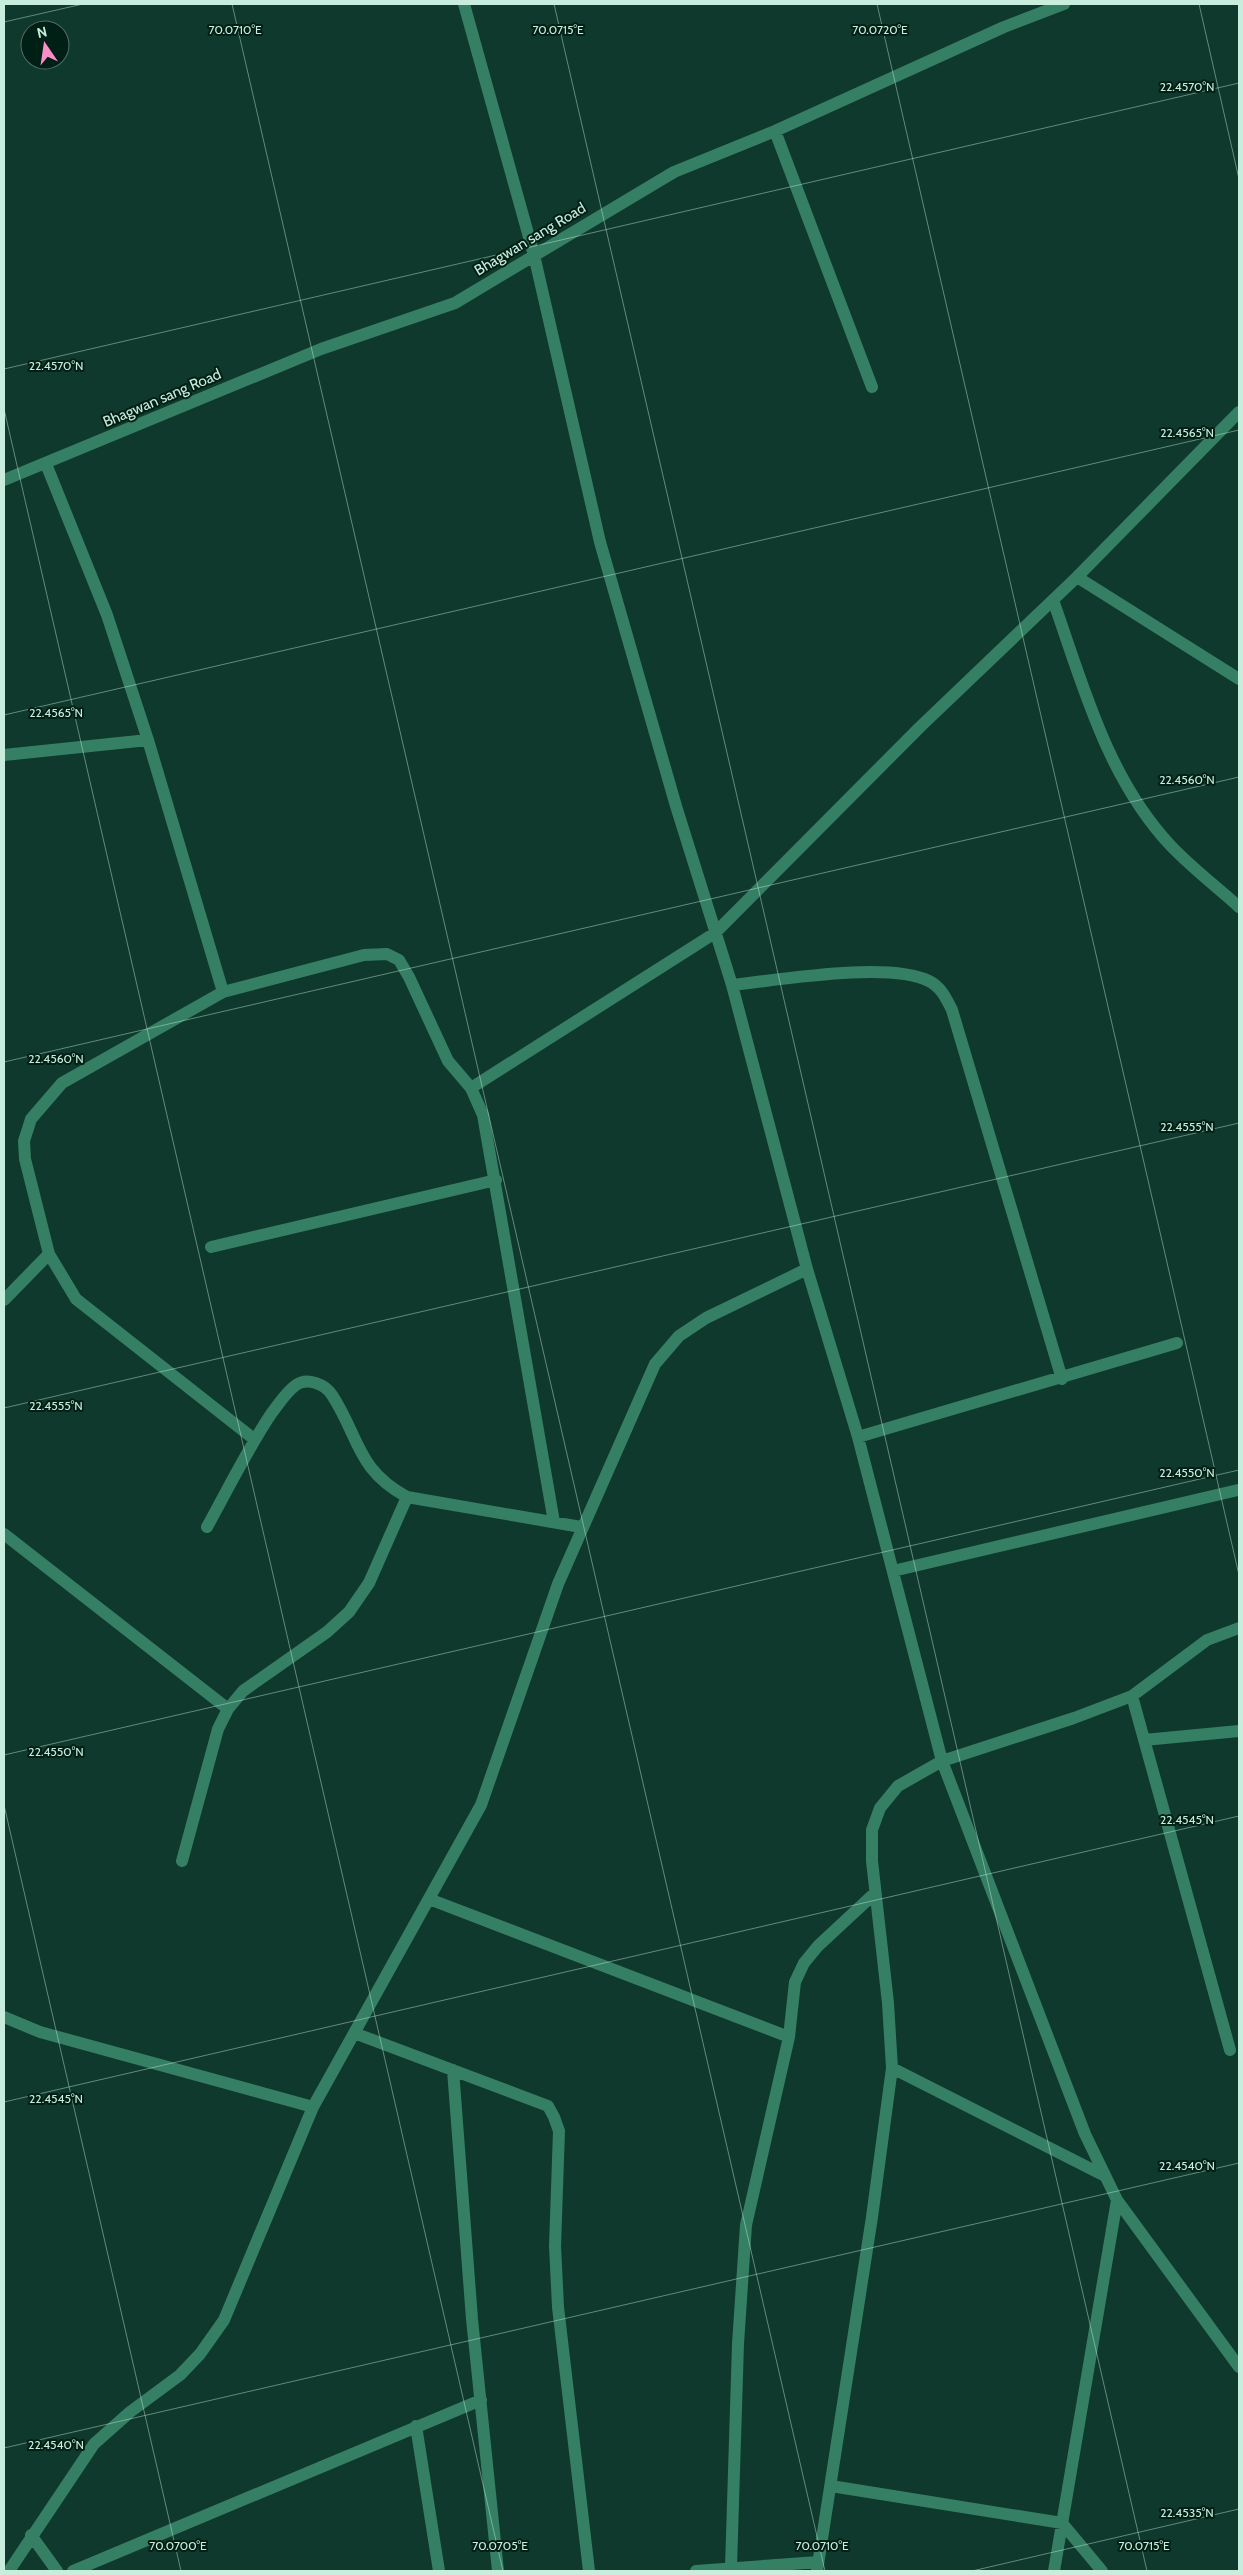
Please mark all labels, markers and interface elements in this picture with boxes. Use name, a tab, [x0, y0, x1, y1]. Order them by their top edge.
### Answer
north arrow	[20, 20, 70, 70]
text: N	[35, 22, 49, 42]
text: 70.0710°E	[208, 22, 262, 37]
text: 70.0715°E	[532, 22, 584, 37]
text: 70.0720°E	[852, 22, 908, 37]
text: 22.4570°N	[1160, 79, 1214, 94]
street label: Bhagwan sang Road	[471, 199, 589, 279]
text: 22.4570°N	[29, 358, 83, 373]
street label: Bhagwan sang Road	[100, 365, 224, 431]
text: 22.4565°N	[1160, 425, 1214, 440]
text: 22.4565°N	[29, 705, 83, 720]
text: 22.4560°N	[1159, 772, 1215, 787]
text: 22.4560°N	[28, 1051, 84, 1066]
text: 22.4555°N	[1160, 1119, 1214, 1134]
text: 22.4555°N	[29, 1398, 83, 1413]
text: 22.4550°N	[1159, 1465, 1215, 1480]
text: 22.4550°N	[28, 1744, 84, 1759]
text: 22.4545°N	[1160, 1812, 1214, 1827]
text: 22.4545°N	[29, 2091, 83, 2106]
text: 22.4540°N	[1159, 2158, 1215, 2173]
text: 22.4540°N	[28, 2437, 84, 2452]
text: 22.4535°N	[1160, 2505, 1214, 2520]
text: 70.0700°E	[149, 2538, 207, 2553]
text: 70.0705°E	[472, 2538, 528, 2553]
text: 70.0710°E	[795, 2538, 849, 2553]
text: 70.0715°E	[1118, 2538, 1170, 2553]

